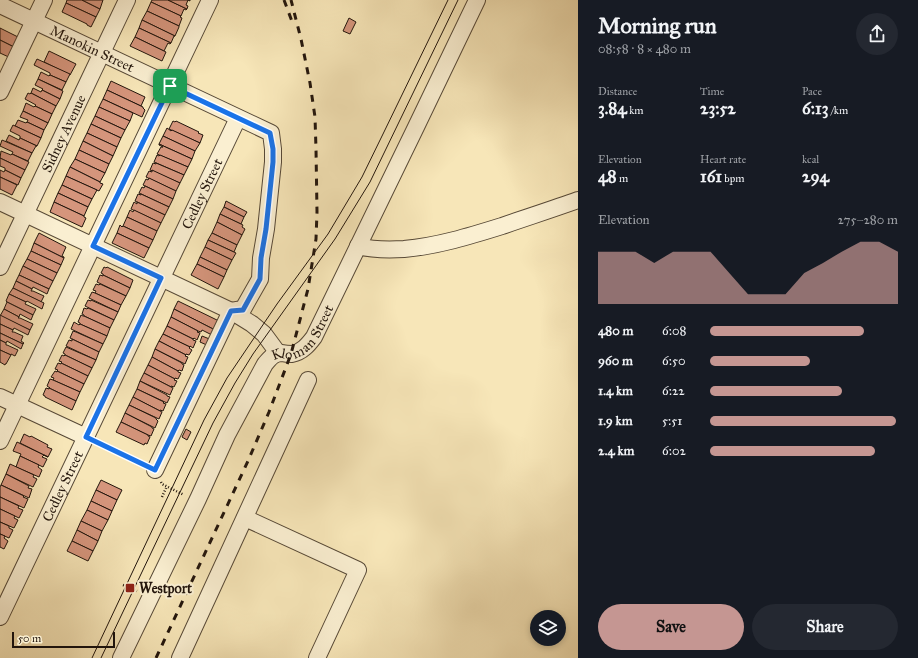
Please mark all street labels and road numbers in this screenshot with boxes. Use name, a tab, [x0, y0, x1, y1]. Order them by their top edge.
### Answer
street label: Manokin Street	[48, 21, 137, 76]
street label: Sidney Avenue	[38, 92, 89, 175]
street label: Cedley Street	[178, 156, 226, 232]
street label: Kloman Street	[269, 302, 337, 364]
street label: Cedley Street	[38, 448, 87, 524]

